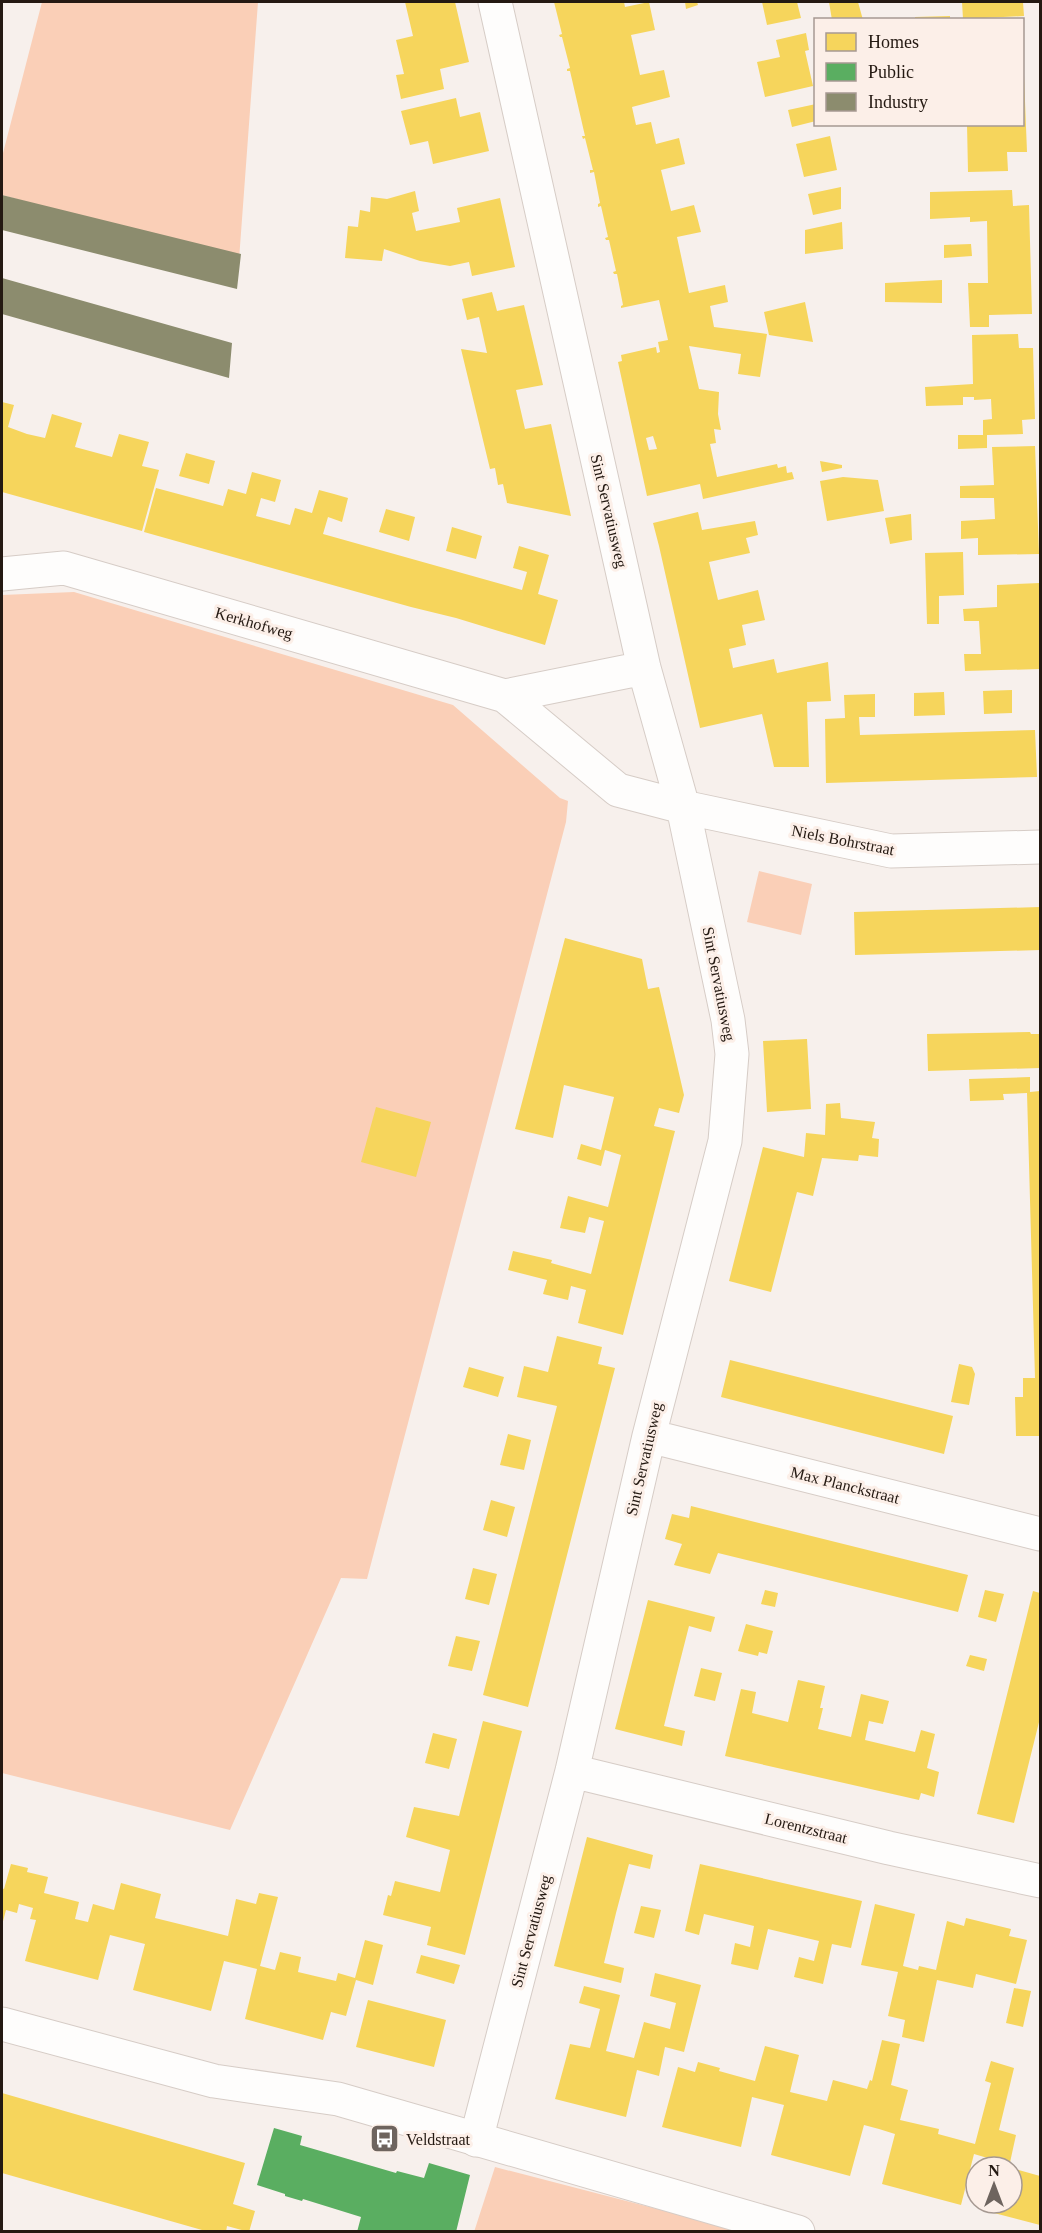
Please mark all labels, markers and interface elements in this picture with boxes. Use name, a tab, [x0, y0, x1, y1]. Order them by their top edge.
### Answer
legend	[814, 18, 1024, 126]
text: Homes	[868, 32, 919, 52]
text: Public	[868, 62, 914, 82]
text: Industry	[868, 92, 928, 112]
street label: Sint Servatiusweg	[587, 453, 630, 570]
street label: Kerkhofweg	[213, 604, 295, 643]
street label: Niels Bohrstraat	[790, 822, 896, 858]
street label: Sint Servatiusweg	[699, 925, 738, 1043]
street label: Sint Servatiusweg	[623, 1401, 666, 1518]
street label: Max Planckstraat	[789, 1463, 902, 1507]
street label: Lorentzstraat	[763, 1810, 850, 1847]
street label: Sint Servatiusweg	[508, 1873, 555, 1989]
bus stop icon: Veldstraat	[369, 2123, 401, 2155]
place label: Veldstraat	[406, 2131, 471, 2148]
north arrow	[964, 2155, 1024, 2215]
text: N	[988, 2162, 1000, 2179]

